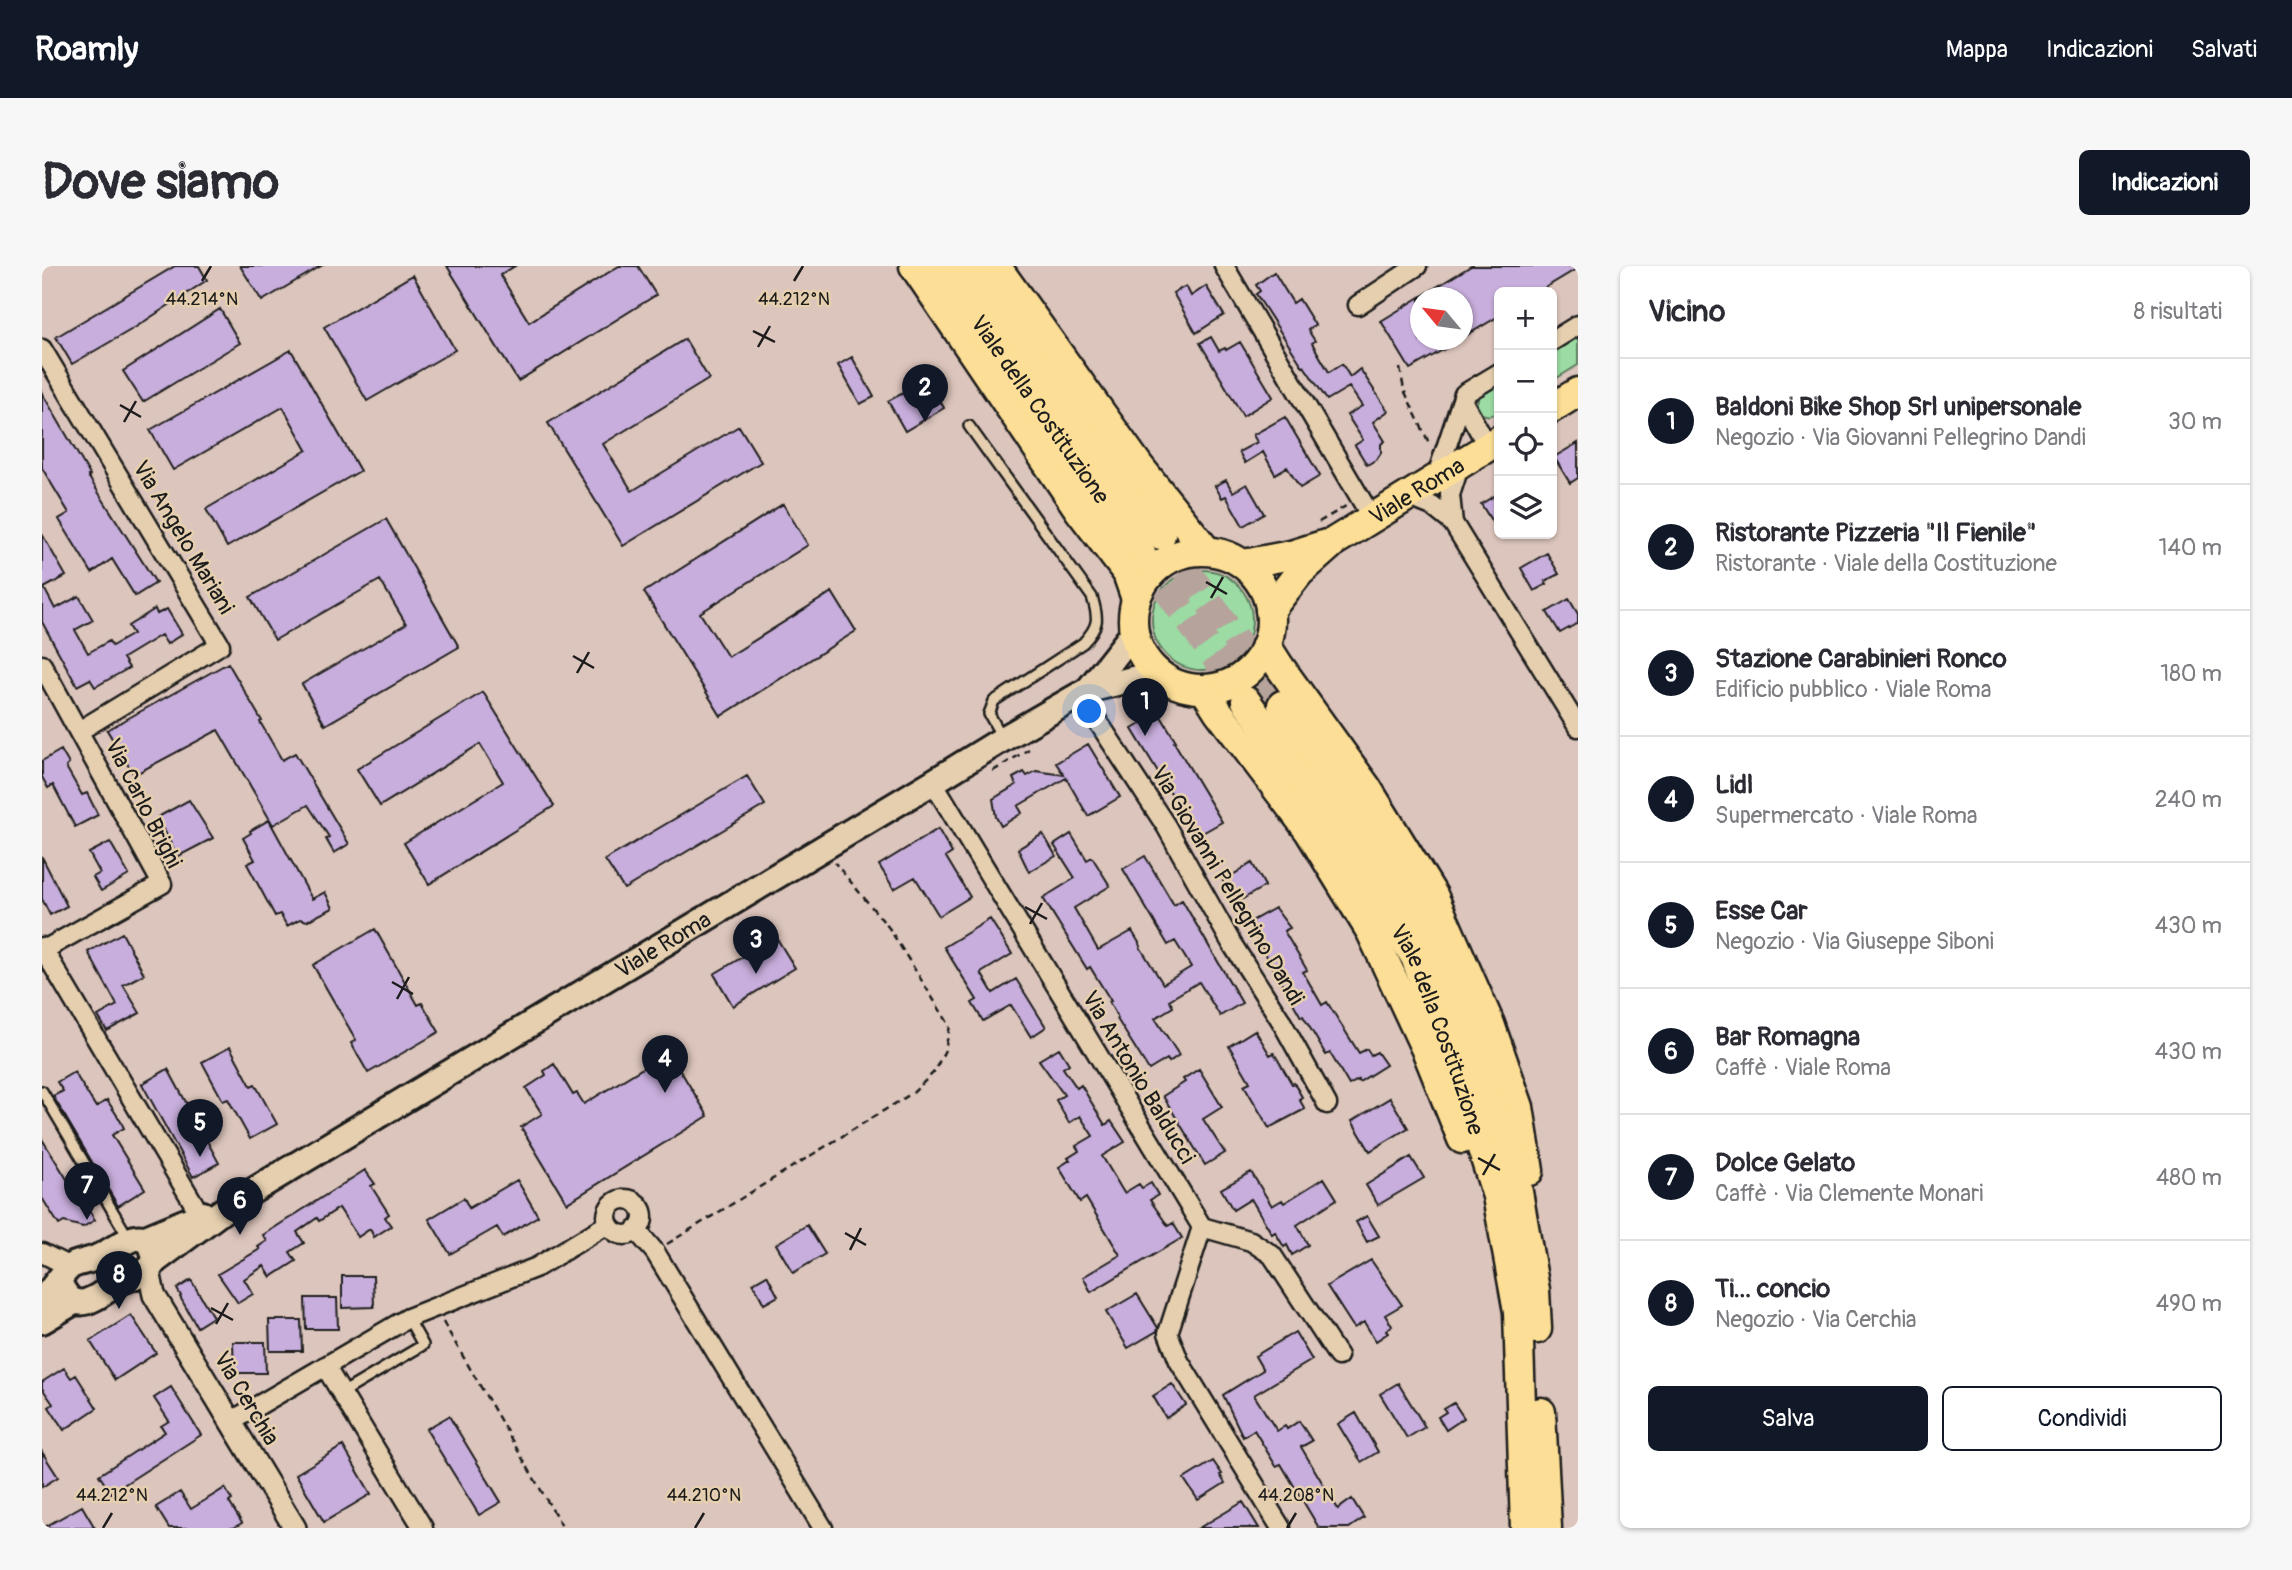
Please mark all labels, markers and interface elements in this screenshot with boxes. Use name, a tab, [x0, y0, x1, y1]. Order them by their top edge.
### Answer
text: Roamly	[35, 29, 138, 70]
text: Mappa	[1946, 35, 2008, 64]
text: Indicazioni	[2046, 35, 2153, 64]
text: Salvati	[2191, 35, 2257, 64]
button: Indicazioni	[2079, 150, 2250, 215]
text: Dove siamo	[42, 152, 279, 213]
north arrow	[1410, 287, 1473, 350]
map controls	[1494, 287, 1557, 539]
button: +	[1494, 287, 1557, 350]
text: 44.214°N	[166, 288, 238, 311]
text: 44.212°N	[758, 288, 830, 311]
text: Vicino	[1648, 293, 1725, 330]
text: 8 risultati	[2134, 297, 2222, 326]
street label: Viale della Costituzione	[964, 310, 1116, 510]
button: −	[1494, 350, 1557, 413]
pin: 2	[902, 364, 948, 422]
text: Baldoni Bike Shop Srl unipersonale	[1715, 391, 2081, 423]
text: 1	[1667, 407, 1676, 436]
text: 30 m	[2168, 407, 2222, 436]
button: locate	[1494, 413, 1557, 476]
text: Negozio · Via Giovanni Pellegrino Dandi	[1715, 423, 2086, 452]
street label: Viale Roma	[1364, 451, 1470, 531]
street label: Via Angelo Mariani	[126, 455, 241, 619]
button: layers	[1494, 476, 1557, 539]
text: Ristorante Pizzeria "Il Fienile"	[1715, 517, 2036, 549]
text: 2	[1665, 533, 1677, 562]
text: 140 m	[2159, 533, 2222, 562]
text: Ristorante · Viale della Costituzione	[1715, 549, 2057, 578]
text: Stazione Carabinieri Ronco	[1715, 643, 2007, 675]
text: 3	[1665, 659, 1677, 688]
text: 180 m	[2160, 659, 2222, 688]
text: Edificio pubblico · Viale Roma	[1715, 675, 1991, 704]
pin: 1	[1122, 678, 1168, 736]
your location	[1072, 694, 1106, 728]
street label: Via Carlo Brighi	[98, 734, 189, 873]
street label: Via Giovanni Pellegrino Dandi	[1144, 760, 1311, 1010]
text: Lidl	[1715, 769, 1753, 801]
text: 4	[1664, 785, 1678, 814]
text: 240 m	[2155, 785, 2222, 814]
text: Supermercato · Viale Roma	[1715, 801, 1978, 830]
text: Esse Car	[1715, 895, 1808, 927]
street label: Viale Roma	[610, 905, 716, 985]
text: 5	[1665, 911, 1677, 940]
text: 430 m	[2155, 911, 2222, 940]
pin: 3	[733, 916, 779, 974]
street label: Viale della Costituzione	[1384, 919, 1491, 1139]
text: Negozio · Via Giuseppe Siboni	[1715, 927, 1994, 956]
street label: Via Antonio Balducci	[1076, 986, 1202, 1169]
text: Bar Romagna	[1715, 1021, 1860, 1053]
pin: 4	[642, 1035, 688, 1093]
text: 6	[1664, 1037, 1678, 1066]
text: 430 m	[2155, 1037, 2222, 1066]
text: Caffè · Viale Roma	[1715, 1053, 1891, 1082]
pin: 5	[177, 1099, 223, 1157]
text: Dolce Gelato	[1715, 1147, 1855, 1179]
pin: 7	[64, 1162, 110, 1220]
text: 7	[1665, 1163, 1677, 1192]
text: 480 m	[2156, 1163, 2222, 1192]
pin: 6	[217, 1177, 263, 1235]
text: Caffè · Via Clemente Monari	[1715, 1179, 1983, 1208]
pin: 8	[96, 1251, 142, 1309]
text: Ti... concio	[1715, 1273, 1830, 1305]
text: 8	[1665, 1289, 1677, 1318]
text: 490 m	[2156, 1289, 2222, 1318]
text: Negozio · Via Cerchia	[1715, 1305, 1916, 1334]
street label: Via Cerchia	[207, 1346, 286, 1451]
button: Salva	[1648, 1386, 1928, 1451]
button: Condividi	[1942, 1386, 2222, 1451]
text: 44.212°N	[76, 1484, 148, 1507]
text: 44.210°N	[667, 1484, 741, 1507]
text: 44.208°N	[1258, 1484, 1334, 1507]

